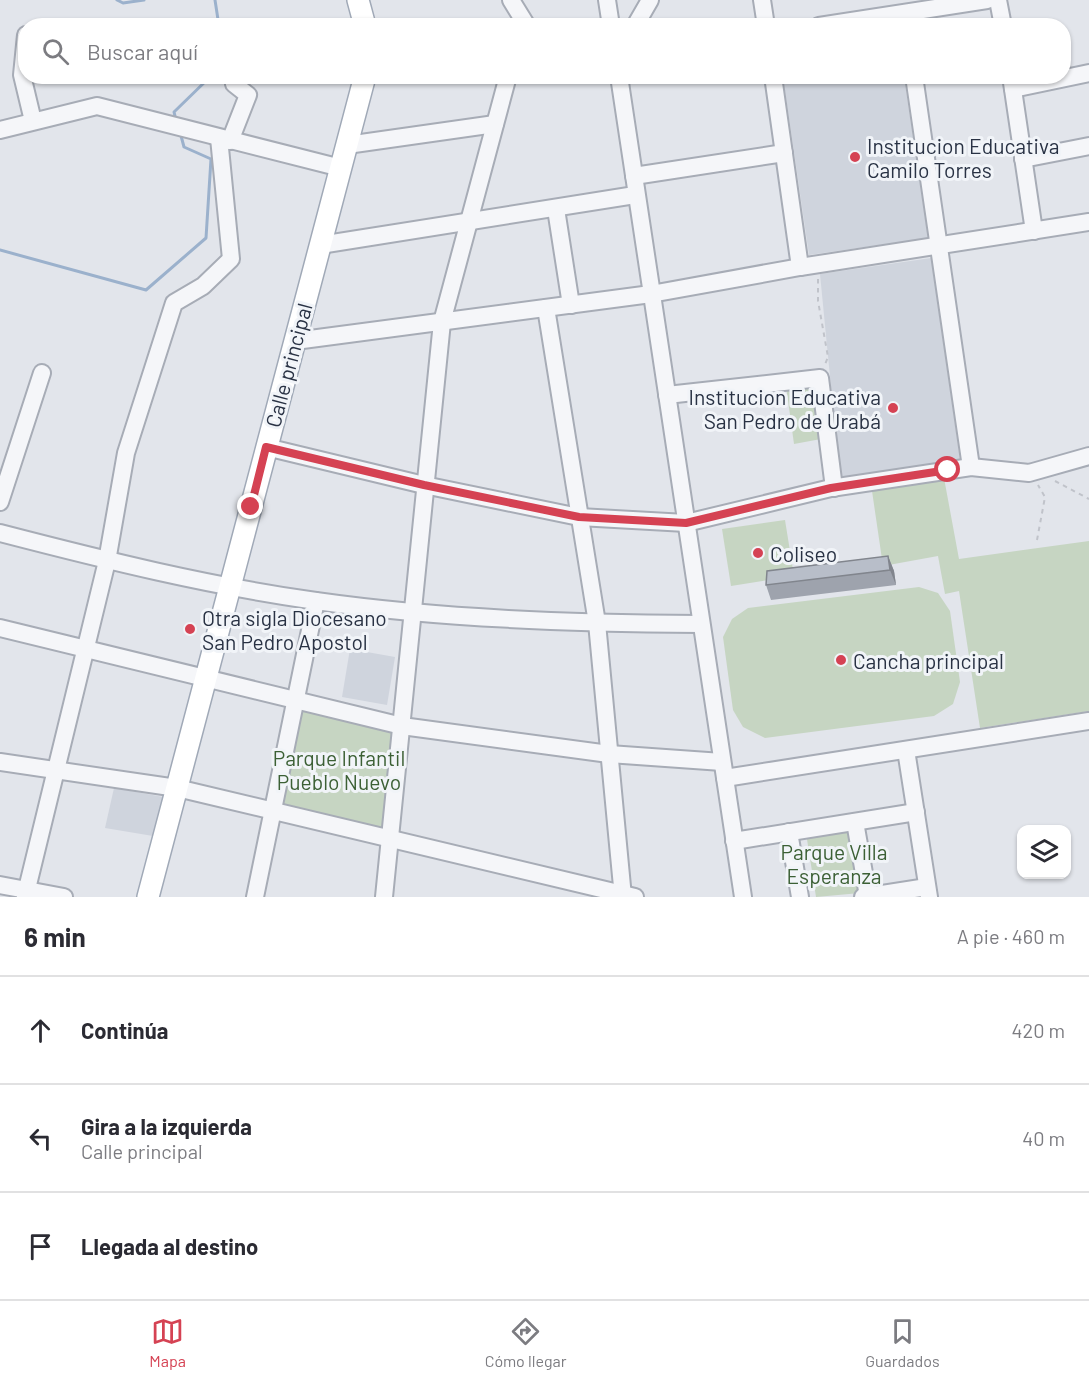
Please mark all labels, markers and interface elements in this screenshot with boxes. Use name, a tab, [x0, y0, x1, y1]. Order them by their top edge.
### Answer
search box	[18, 18, 1071, 84]
icon: search	[39, 35, 72, 68]
text: Buscar aquí	[87, 38, 198, 64]
place label: Institucion Educativa Camilo Torres	[867, 133, 1059, 182]
marker: Institucion Educativa Camilo Torres	[848, 150, 862, 164]
street label: Calle principal	[259, 300, 317, 430]
place label: Institucion Educativa San Pedro de Urabá	[689, 384, 881, 433]
marker: Institucion Educativa San Pedro de Urabá	[886, 401, 900, 415]
route start	[934, 456, 960, 482]
route end	[237, 493, 263, 519]
place label: Coliseo	[770, 541, 837, 566]
marker: Coliseo	[751, 546, 765, 560]
place label: Otra sigla Diocesano San Pedro Apostol	[202, 605, 387, 654]
marker: Otra sigla Diocesano San Pedro Apostol	[183, 622, 197, 636]
place label: Cancha principal	[853, 648, 1004, 673]
marker: Cancha principal	[834, 653, 848, 667]
park label: Parque Infantil Pueblo Nuevo	[273, 745, 405, 794]
map controls	[1017, 825, 1071, 879]
button: layers	[1017, 825, 1071, 879]
park label: Parque Villa Esperanza	[781, 839, 887, 888]
text: 6 min	[24, 921, 86, 952]
text: A pie · 460 m	[957, 924, 1065, 948]
icon: ahead	[24, 1014, 57, 1047]
text: Continúa	[81, 1017, 168, 1043]
text: 420 m	[1011, 1018, 1065, 1042]
text: Gira a la izquierda	[81, 1113, 252, 1139]
icon: left	[24, 1122, 57, 1155]
text: 40 m	[1022, 1126, 1065, 1150]
text: Calle principal	[81, 1139, 203, 1163]
icon: arrive	[24, 1230, 57, 1263]
text: Llegada al destino	[81, 1233, 258, 1259]
tab: Mapa	[149, 1315, 186, 1370]
tab: Cómo llegar	[485, 1315, 566, 1370]
tab: Guardados	[865, 1315, 940, 1370]

